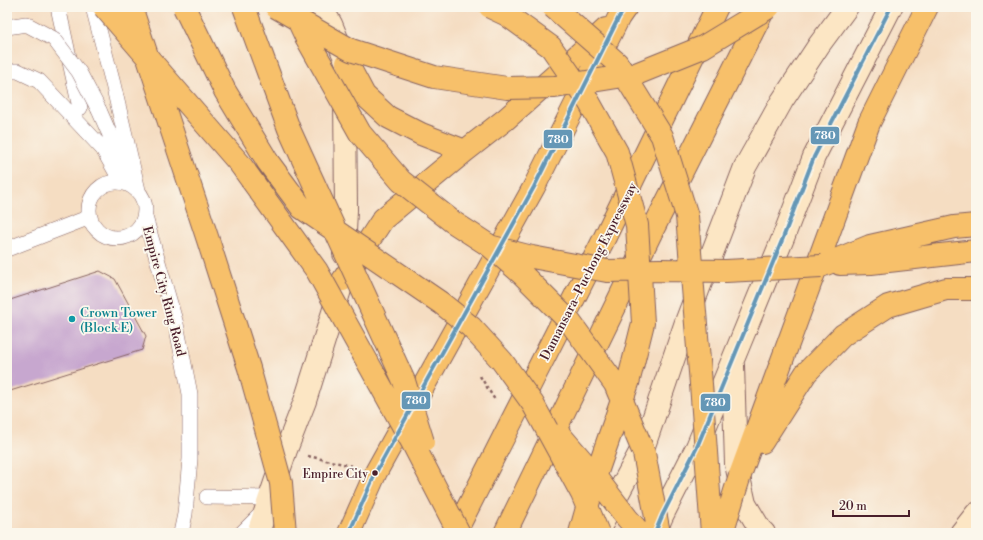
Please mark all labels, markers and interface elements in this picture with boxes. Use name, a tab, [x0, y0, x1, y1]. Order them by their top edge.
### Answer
line badge: 780	[810, 126, 840, 145]
line badge: 780	[543, 129, 573, 149]
text: 780	[814, 129, 836, 143]
text: 780	[547, 133, 569, 147]
street label: Damansara–Puchong Expressway	[537, 179, 641, 363]
street label: Empire City Ring Road	[139, 224, 189, 359]
place label: Crown Tower (Block E)	[80, 305, 157, 336]
marker: Crown Tower (Block E)	[67, 314, 77, 324]
line badge: 780	[401, 391, 431, 410]
line badge: 780	[700, 393, 731, 412]
text: 780	[405, 394, 427, 408]
text: 780	[704, 396, 726, 410]
place label: Empire City	[303, 467, 368, 482]
marker: Empire City	[370, 468, 380, 478]
scale bar	[833, 492, 909, 518]
text: 20 m	[839, 499, 867, 514]

